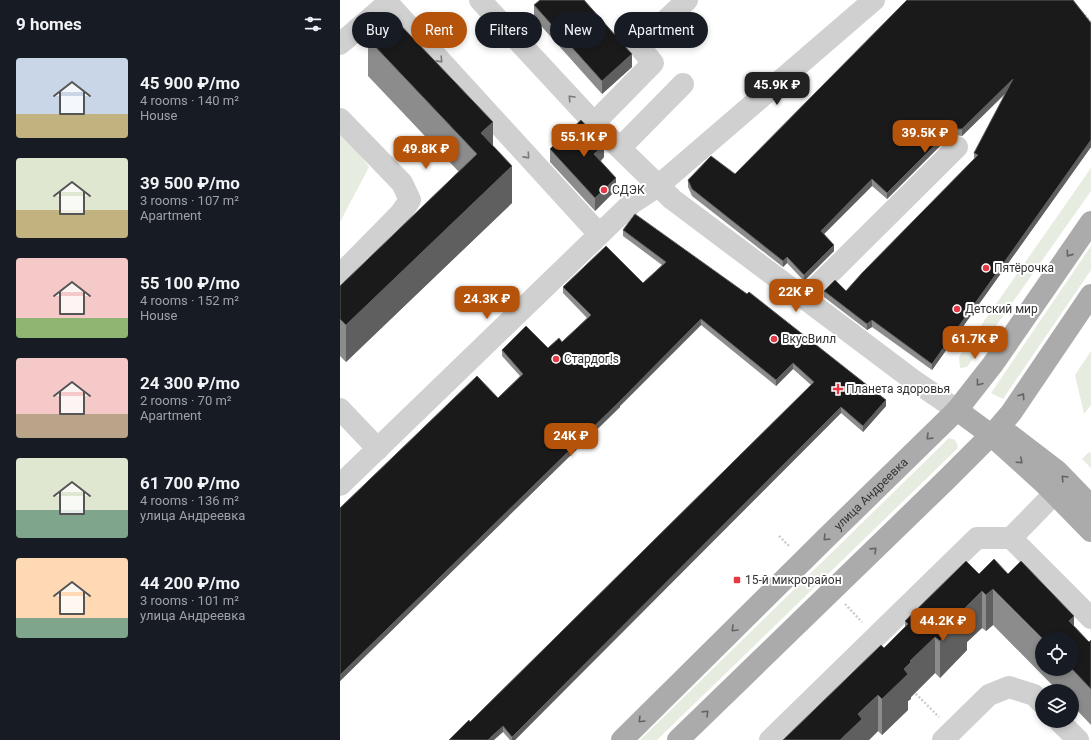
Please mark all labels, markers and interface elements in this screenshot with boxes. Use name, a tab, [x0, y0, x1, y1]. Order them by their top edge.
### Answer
chip: Buy	[352, 12, 403, 48]
chip: Rent	[411, 12, 467, 48]
chip: Filters	[475, 12, 542, 48]
chip: New	[550, 12, 606, 48]
chip: Apartment	[614, 12, 708, 48]
icon: filters	[302, 13, 324, 35]
text: 9 homes	[16, 14, 82, 34]
one-way arrow	[435, 55, 442, 63]
pin: 45.9K ₽	[740, 72, 814, 106]
text: 45 900 ₽/mo	[140, 73, 240, 93]
icon: home	[48, 74, 96, 122]
text: 45.9K ₽	[754, 77, 800, 92]
text: 4 rooms · 140 m²	[140, 93, 239, 108]
one-way arrow	[569, 95, 576, 103]
text: House	[140, 108, 177, 123]
pin: 39.5K ₽	[888, 120, 962, 154]
pin: 55.1K ₽	[547, 124, 621, 158]
text: 39.5K ₽	[902, 125, 948, 140]
text: 55.1K ₽	[561, 129, 607, 144]
pin: 49.8K ₽	[389, 136, 463, 170]
text: 49.8K ₽	[403, 141, 449, 156]
one-way arrow	[523, 151, 530, 159]
text: 39 500 ₽/mo	[140, 173, 240, 193]
icon: home	[48, 174, 96, 222]
place label: СДЭК	[612, 183, 645, 197]
marker: СДЭК	[599, 185, 609, 195]
text: 3 rooms · 107 m²	[140, 193, 239, 208]
text: Apartment	[140, 208, 202, 223]
one-way arrow	[1066, 250, 1074, 257]
place label: Пятёрочка	[994, 261, 1054, 275]
marker: Пятёрочка	[981, 263, 991, 273]
text: 55 100 ₽/mo	[140, 273, 240, 293]
icon: home	[48, 274, 96, 322]
pin: 22K ₽	[768, 279, 824, 313]
text: 22K ₽	[778, 284, 814, 299]
pin: 24.3K ₽	[450, 286, 524, 320]
text: 24.3K ₽	[464, 291, 510, 306]
text: 4 rooms · 152 m²	[140, 293, 239, 308]
place label: Детский мир	[965, 302, 1038, 316]
marker: Детский мир	[952, 304, 962, 314]
text: House	[140, 308, 177, 323]
pin: 61.7K ₽	[938, 326, 1012, 360]
text: 61.7K ₽	[952, 331, 998, 346]
place label: ВкусВилл	[782, 332, 836, 346]
marker: ВкусВилл	[769, 334, 779, 344]
place label: Стардог!s	[564, 352, 619, 366]
marker: Стардог!s	[551, 354, 561, 364]
text: 24 300 ₽/mo	[140, 373, 240, 393]
icon: home	[48, 374, 96, 422]
one-way arrow	[976, 378, 983, 385]
place label: Планета здоровья	[846, 382, 950, 396]
marker: Планета здоровья	[833, 384, 843, 394]
text: 2 rooms · 70 m²	[140, 393, 232, 408]
one-way arrow	[1018, 393, 1025, 400]
text: Apartment	[140, 408, 202, 423]
pin: 24K ₽	[543, 423, 599, 457]
text: 24K ₽	[553, 428, 589, 443]
one-way arrow	[926, 432, 934, 440]
street label: улица Андреевка	[831, 455, 911, 533]
one-way arrow	[1015, 457, 1022, 464]
text: 61 700 ₽/mo	[140, 473, 240, 493]
icon: home	[48, 474, 96, 522]
one-way arrow	[1061, 475, 1069, 483]
text: 4 rooms · 136 m²	[140, 493, 239, 508]
text: улица Андреевка	[140, 508, 245, 523]
one-way arrow	[823, 533, 831, 540]
one-way arrow	[869, 547, 877, 555]
text: 44 200 ₽/mo	[140, 573, 240, 593]
place label: 15-й микрорайон	[745, 573, 842, 587]
icon: home	[48, 574, 96, 622]
marker: 15-й микрорайон	[732, 575, 742, 585]
text: 3 rooms · 101 m²	[140, 593, 239, 608]
text: улица Андреевка	[140, 608, 245, 623]
pin: 44.2K ₽	[906, 608, 980, 642]
text: 44.2K ₽	[920, 613, 966, 628]
one-way arrow	[731, 624, 739, 632]
map controls	[1035, 632, 1079, 728]
button: locate	[1035, 632, 1079, 676]
button: layers	[1035, 684, 1079, 728]
one-way arrow	[701, 710, 709, 718]
one-way arrow	[638, 716, 646, 723]

